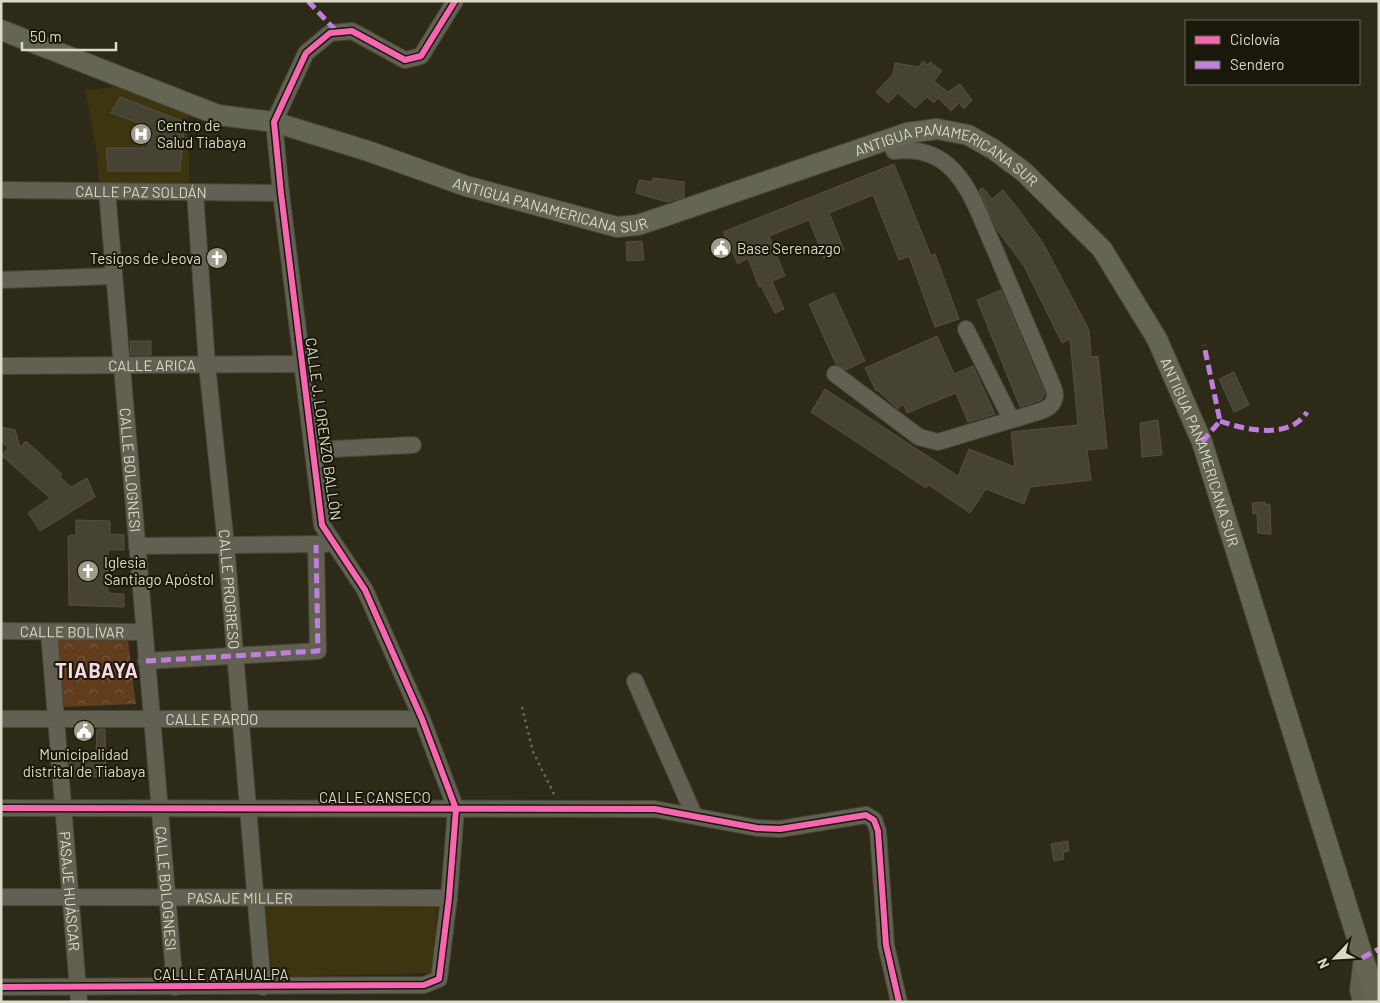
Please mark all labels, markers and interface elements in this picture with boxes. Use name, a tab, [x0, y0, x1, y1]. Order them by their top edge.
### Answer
scale bar	[22, 20, 116, 52]
legend	[1185, 20, 1360, 85]
text: 50 m	[30, 27, 62, 45]
text: Ciclovía	[1230, 30, 1280, 48]
text: Sendero	[1230, 55, 1284, 73]
place label: Centro de Salud Tiabaya	[157, 116, 246, 151]
street label: ANTIGUA PANAMERICANA SUR	[852, 119, 1042, 190]
hospital icon: Centro de Salud Tiabaya	[129, 122, 153, 146]
street label: ANTIGUA PANAMERICANA SUR	[451, 173, 650, 236]
street label: CALLE PAZ SOLDÁN	[75, 182, 207, 201]
public building icon: Base Serenazgo	[709, 236, 733, 260]
place label: Base Serenazgo	[737, 239, 841, 257]
church icon: Tesigos de Jeova	[205, 246, 229, 270]
place label: Tesigos de Jeova	[90, 249, 201, 267]
street label: CALLE J. LORENZO BALLÓN	[302, 336, 346, 522]
street label: ANTIGUA PANAMERICANA SUR	[1157, 354, 1243, 549]
street label: CALLE ARICA	[108, 356, 196, 374]
street label: CALLE BOLOGNESI	[117, 407, 145, 533]
street label: CALLE PROGRESO	[215, 529, 244, 650]
place label: Iglesia Santiago Apóstol	[104, 553, 214, 588]
church icon: Iglesia Santiago Apóstol	[76, 559, 100, 583]
street label: CALLE BOLÍVAR	[20, 622, 124, 641]
district label: TIABAYA	[55, 658, 139, 682]
street label: CALLE PARDO	[166, 710, 258, 728]
public building icon: Municipalidad distrital de Tiabaya	[72, 719, 96, 743]
place label: Municipalidad distrital de Tiabaya	[23, 745, 145, 780]
street label: CALLE CANSECO	[319, 788, 431, 806]
street label: CALLE BOLOGNESI	[152, 826, 181, 951]
street label: PASAJE HUÁSCAR	[56, 831, 84, 952]
street label: PASAJE MILLER	[187, 888, 293, 907]
north arrow	[1310, 933, 1360, 983]
text: N	[1313, 956, 1332, 972]
street label: CALLLE ATAHUALPA	[153, 965, 289, 983]

